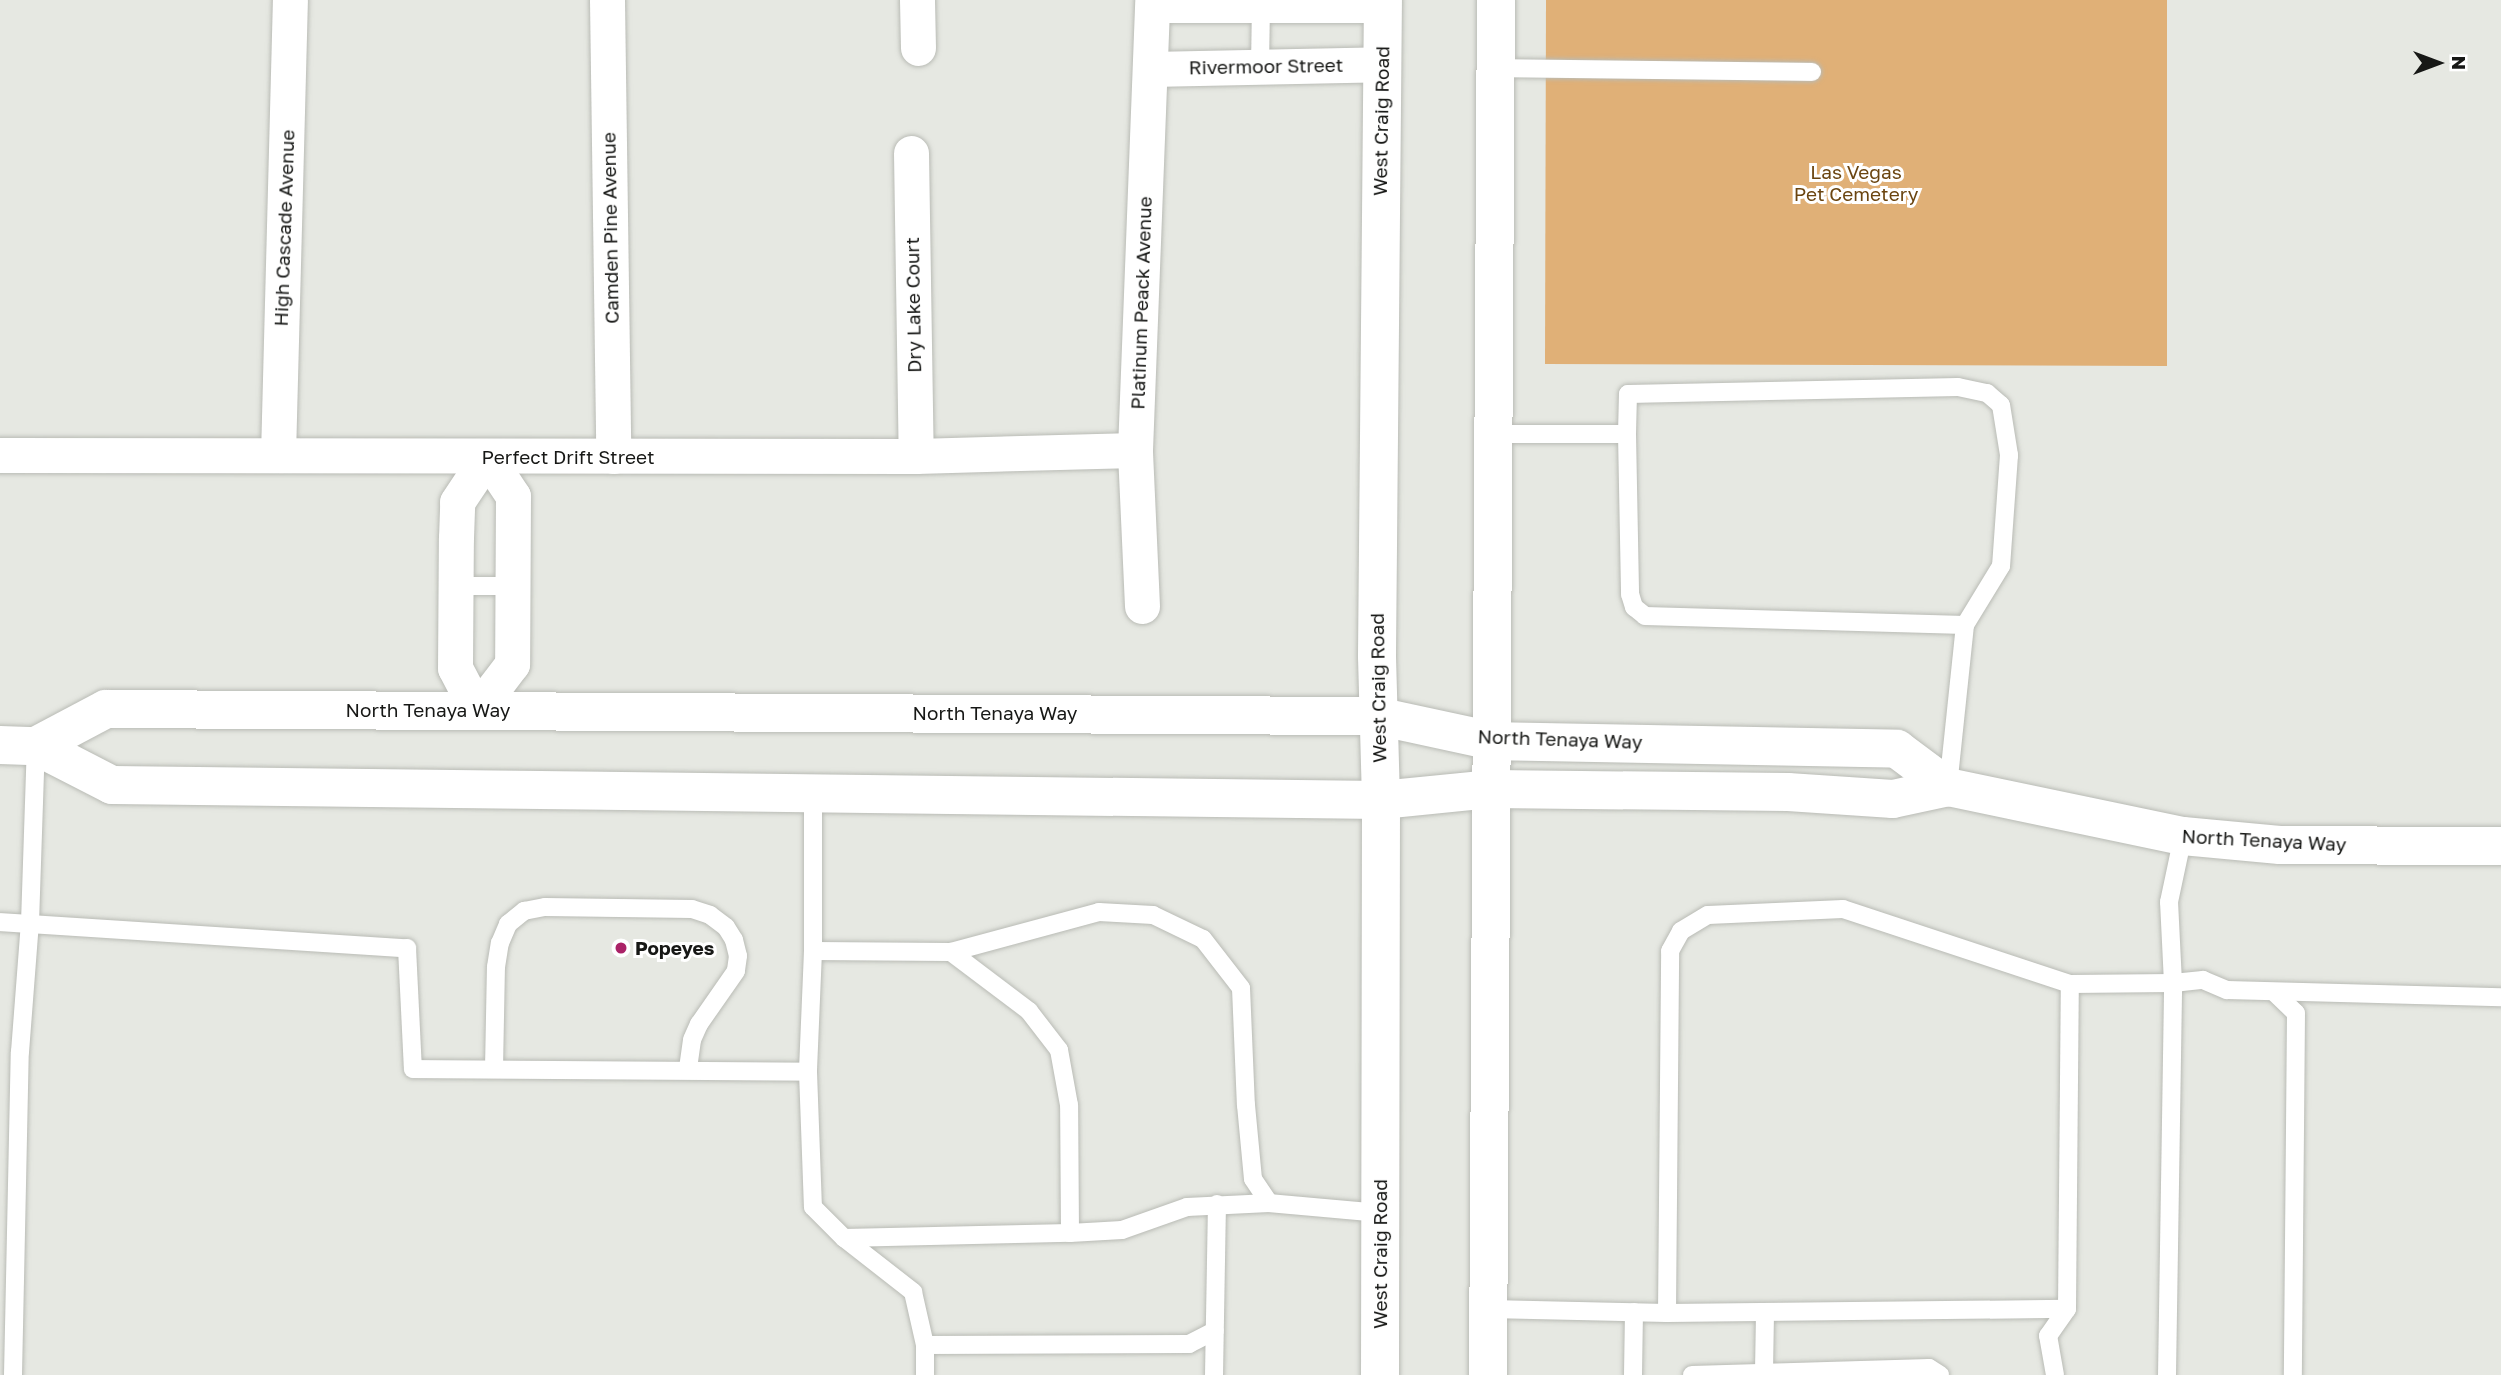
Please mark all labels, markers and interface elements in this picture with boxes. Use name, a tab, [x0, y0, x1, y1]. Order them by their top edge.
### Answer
north arrow	[2403, 28, 2473, 98]
street label: West Craig Road	[1368, 46, 1394, 196]
street label: Rivermoor Street	[1188, 53, 1344, 79]
text: N	[2448, 56, 2471, 70]
street label: High Cascade Avenue	[269, 129, 299, 327]
street label: Camden Pine Avenue	[597, 132, 623, 324]
park label: Las Vegas Pet Cemetery	[1794, 161, 1918, 205]
street label: Platinum Peack Avenue	[1126, 196, 1156, 410]
street label: Dry Lake Court	[900, 237, 926, 373]
street label: Perfect Drift Street	[481, 446, 655, 468]
street label: West Craig Road	[1365, 613, 1391, 763]
street label: North Tenaya Way	[346, 699, 510, 721]
street label: North Tenaya Way	[913, 702, 1077, 724]
street label: North Tenaya Way	[1477, 725, 1643, 753]
street label: North Tenaya Way	[2181, 824, 2347, 856]
place label: Popeyes	[635, 937, 714, 959]
marker: Popeyes	[613, 940, 629, 956]
street label: West Craig Road	[1369, 1179, 1391, 1329]

